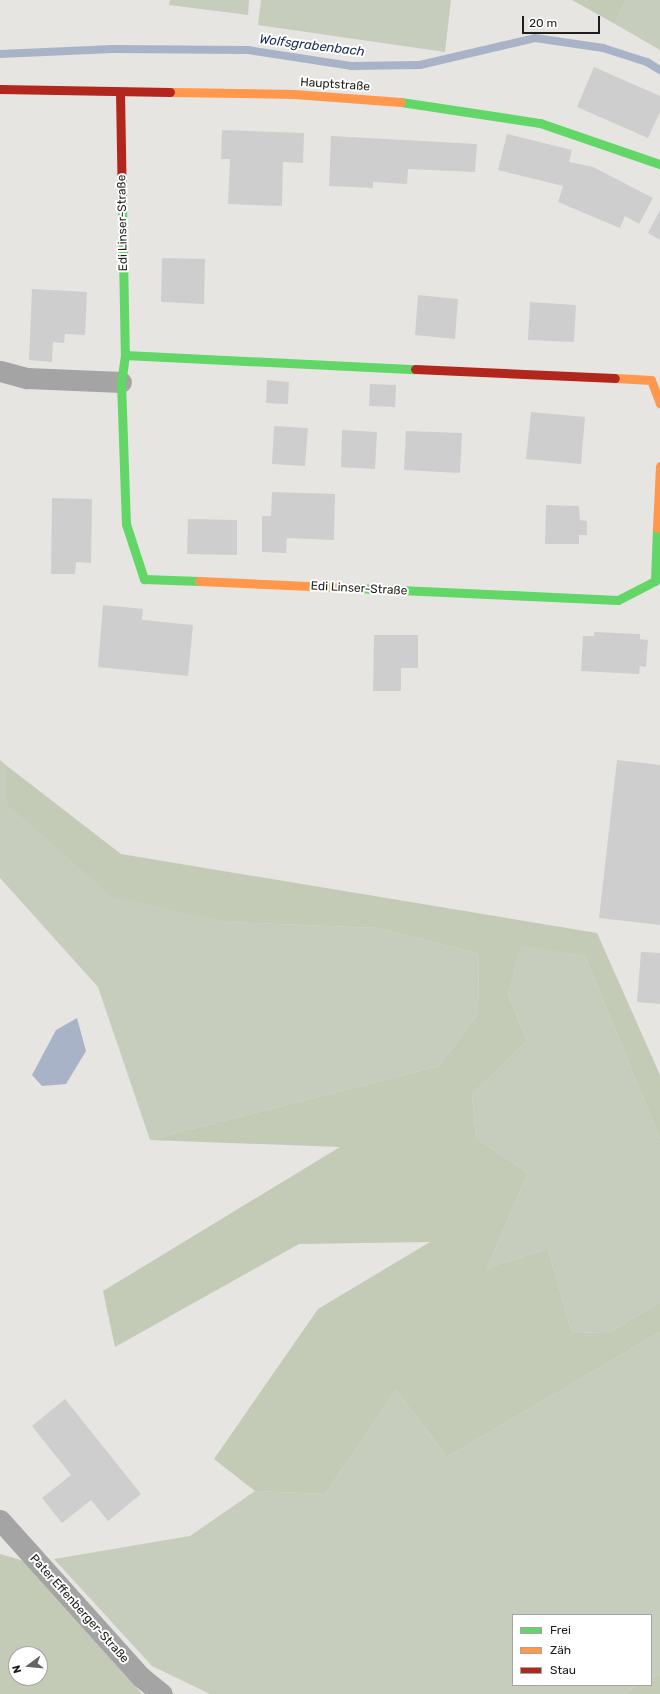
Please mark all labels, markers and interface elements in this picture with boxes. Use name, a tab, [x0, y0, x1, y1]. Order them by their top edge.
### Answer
scale bar	[524, 8, 602, 34]
text: 20 m	[529, 16, 557, 30]
water label: Wolfsgrabenbach	[258, 32, 366, 60]
street label: Hauptstraße	[300, 75, 370, 95]
street label: Edi Linser-Straße	[115, 175, 131, 271]
street label: Edi Linser-Straße	[310, 579, 408, 599]
street label: Pater Effenberger-Straße	[26, 1552, 132, 1666]
legend	[512, 1614, 652, 1686]
text: Frei	[550, 1623, 571, 1637]
text: Zäh	[550, 1643, 571, 1657]
north arrow	[8, 1646, 48, 1686]
text: Stau	[550, 1663, 576, 1677]
text: N	[10, 1664, 24, 1675]

